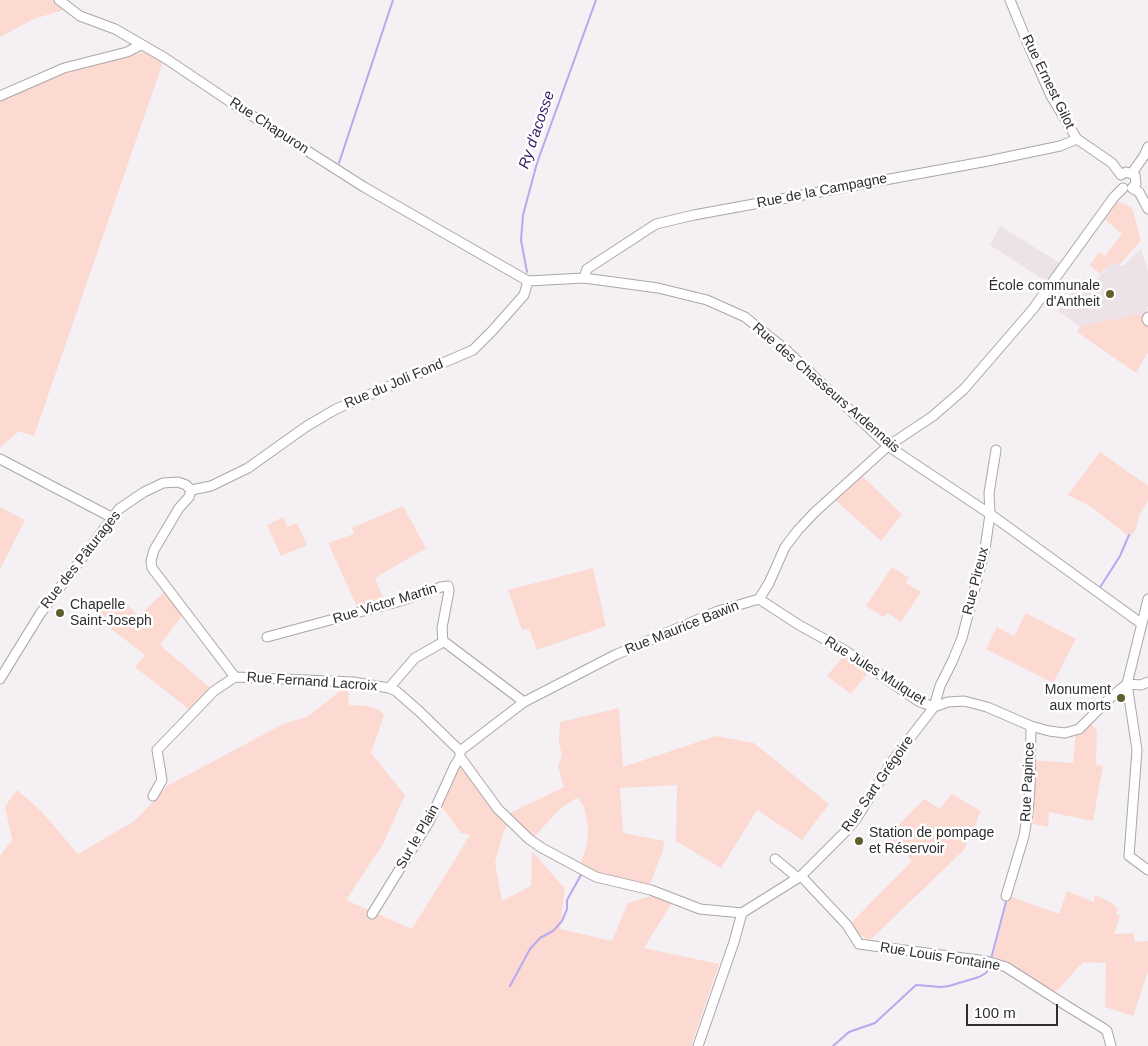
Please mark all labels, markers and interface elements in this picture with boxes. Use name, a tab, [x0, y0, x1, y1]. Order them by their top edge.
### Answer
street label: Rue Ernest Gilot	[1018, 32, 1078, 132]
water label: Ry d'acosse	[515, 89, 559, 171]
street label: Rue Chapuron	[226, 94, 312, 158]
street label: Rue de la Campagne	[755, 170, 889, 212]
place label: École communale d'Antheit	[989, 278, 1100, 310]
marker: École communale d'Antheit	[1104, 288, 1116, 300]
street label: Rue des Chasseurs Ardennais	[749, 319, 903, 457]
street label: Rue du Joli Fond	[342, 356, 446, 412]
street label: Rue des Pâturages	[37, 508, 125, 612]
street label: Rue Pireux	[959, 545, 993, 617]
street label: Rue Victor Martin	[331, 580, 439, 628]
place label: Chapelle Saint-Joseph	[70, 597, 152, 630]
street label: Rue Maurice Bawin	[623, 597, 741, 659]
marker: Chapelle Saint-Joseph	[54, 607, 66, 619]
street label: Rue Jules Mulquet	[821, 633, 929, 709]
street label: Rue Fernand Lacroix	[246, 669, 378, 695]
place label: Monument aux morts	[1045, 682, 1111, 714]
marker: Monument aux morts	[1115, 692, 1127, 704]
street label: Rue Sart Grégoire	[839, 733, 917, 835]
street label: Rue Papince	[1018, 742, 1038, 822]
street label: Sur le Plain	[393, 802, 443, 872]
place label: Station de pompage et Réservoir	[869, 825, 994, 858]
marker: Station de pompage et Réservoir	[853, 835, 865, 847]
street label: Rue Louis Fontaine	[879, 939, 1001, 975]
scale bar	[968, 994, 1060, 1026]
text: 100 m	[974, 1004, 1016, 1021]

